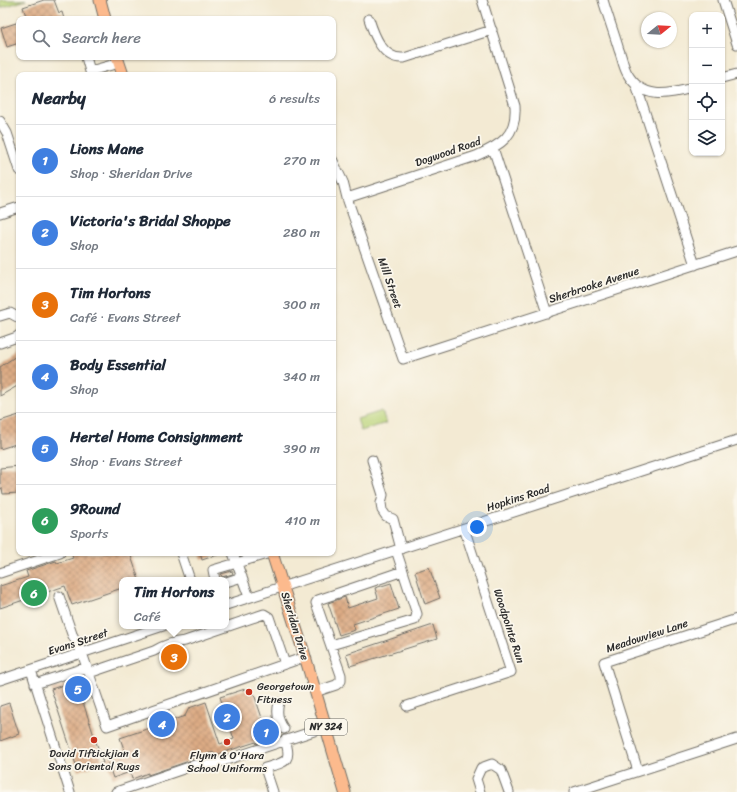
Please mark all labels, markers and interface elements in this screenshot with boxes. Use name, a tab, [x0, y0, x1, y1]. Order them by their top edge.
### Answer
north arrow	[641, 12, 677, 48]
map controls	[689, 12, 725, 156]
button: +	[689, 12, 725, 48]
search box	[16, 16, 336, 60]
text: Search here	[62, 25, 141, 51]
icon: search	[30, 27, 52, 49]
button: −	[689, 48, 725, 84]
text: Nearby	[32, 83, 86, 113]
button: locate	[689, 84, 725, 120]
text: 6 results	[269, 87, 320, 110]
button: layers	[689, 120, 725, 156]
street label: Dogwood Road	[412, 131, 485, 172]
text: Lions Mane	[70, 136, 144, 162]
text: 1	[42, 149, 48, 172]
text: 270 m	[283, 149, 320, 172]
text: Shop · Sheridan Drive	[70, 162, 192, 185]
text: Victoria's Bridal Shoppe	[70, 208, 231, 234]
text: 2	[41, 221, 49, 244]
text: 280 m	[283, 221, 320, 244]
text: Shop	[70, 234, 98, 257]
street label: Mill Street	[372, 255, 408, 311]
street label: Sherbrooke Avenue	[546, 261, 642, 309]
text: Tim Hortons	[70, 280, 151, 306]
text: 3	[41, 293, 49, 316]
text: 300 m	[283, 293, 320, 316]
text: Café · Evans Street	[70, 306, 181, 329]
text: Body Essential	[70, 352, 166, 378]
text: 4	[41, 365, 49, 388]
text: 340 m	[283, 365, 320, 388]
text: Shop	[70, 378, 98, 401]
text: Hertel Home Consignment	[70, 424, 243, 450]
text: 5	[41, 437, 49, 460]
text: 390 m	[283, 437, 320, 460]
text: Shop · Evans Street	[70, 450, 182, 473]
street label: Hopkins Road	[484, 478, 553, 517]
text: 9Round	[70, 496, 120, 522]
text: 6	[41, 509, 49, 532]
text: 410 m	[285, 509, 320, 532]
your location	[467, 517, 487, 537]
text: Sports	[70, 522, 108, 545]
popup	[119, 577, 229, 629]
pin: 6	[21, 578, 47, 608]
text: Tim Hortons	[134, 579, 214, 605]
street label: Woodpointe Run	[488, 586, 530, 666]
street label: Sheridan Drive	[276, 589, 315, 663]
text: Café	[134, 605, 161, 628]
street label: Meadowview Lane	[603, 614, 691, 658]
street label: Evans Street	[46, 623, 111, 661]
pin: 3	[161, 642, 187, 672]
pin: 5	[65, 674, 91, 704]
place label: Georgetown Fitness	[257, 677, 314, 709]
marker: Georgetown Fitness	[244, 687, 254, 697]
pin: 2	[214, 702, 240, 732]
pin: 4	[149, 709, 175, 739]
pin: 1	[253, 717, 279, 747]
road number: NY 324	[305, 719, 347, 735]
marker: David Tiftickjian & Sons Oriental Rugs	[89, 735, 99, 745]
marker: Flynn & O'Hara School Uniforms	[222, 737, 232, 747]
place label: David Tiftickjian & Sons Oriental Rugs	[48, 744, 141, 776]
place label: Flynn & O'Hara School Uniforms	[187, 746, 268, 778]

